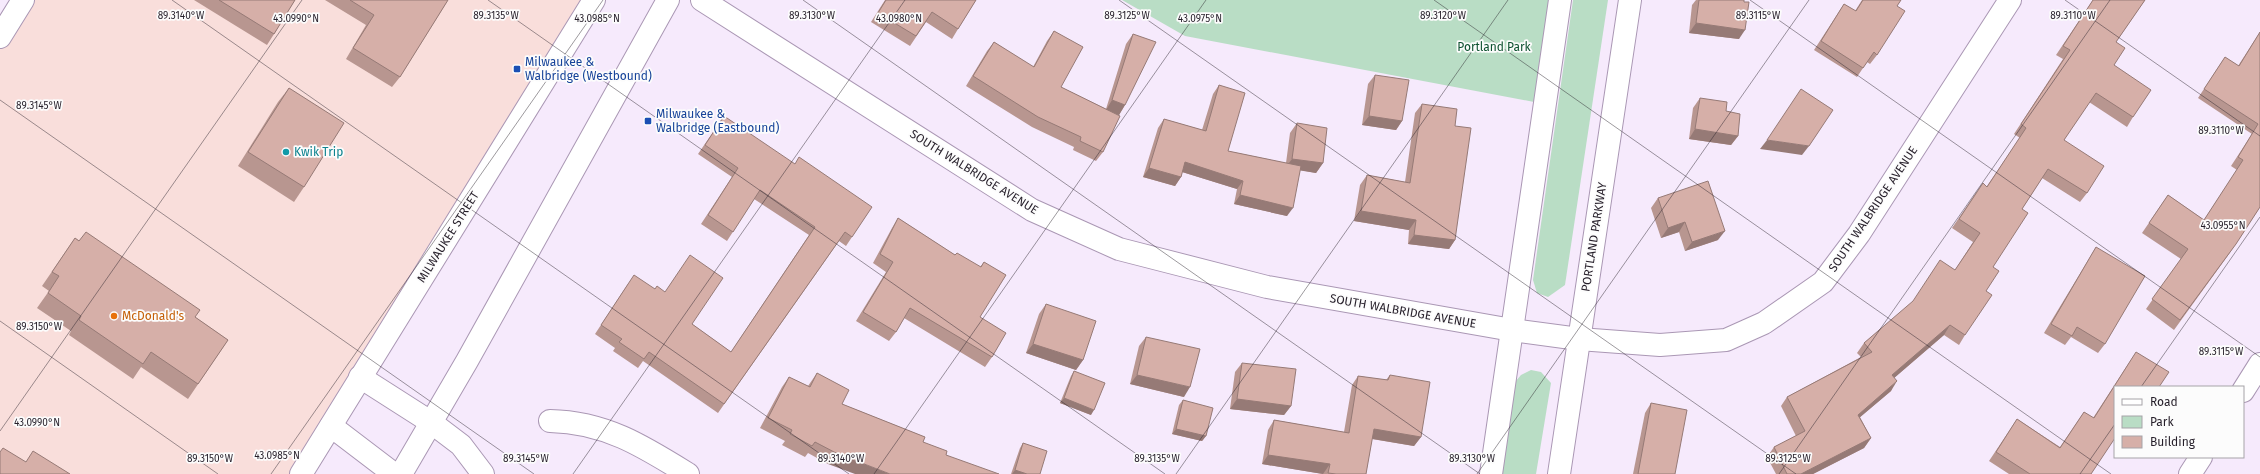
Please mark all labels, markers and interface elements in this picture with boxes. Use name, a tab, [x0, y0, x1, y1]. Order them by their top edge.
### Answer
text: 89.3140°W	[158, 10, 205, 22]
text: 89.3135°W	[473, 10, 520, 22]
text: 89.3130°W	[789, 10, 836, 22]
text: 89.3125°W	[1104, 10, 1150, 22]
text: 89.3120°W	[1420, 10, 1467, 22]
text: 89.3115°W	[1736, 10, 1781, 22]
text: 89.3110°W	[2050, 10, 2096, 22]
text: 43.0990°N	[273, 13, 319, 25]
text: 43.0985°N	[574, 13, 620, 25]
text: 43.0980°N	[876, 13, 922, 25]
text: 43.0975°N	[1178, 13, 1222, 25]
park label: Portland Park	[1457, 40, 1532, 54]
place label: Milwaukee & Walbridge (Westbound)	[525, 55, 652, 83]
marker: Milwaukee & Walbridge (Westbound)	[512, 64, 522, 74]
text: 89.3145°W	[16, 100, 63, 112]
place label: Milwaukee & Walbridge (Eastbound)	[656, 107, 779, 135]
marker: Milwaukee & Walbridge (Eastbound)	[643, 116, 653, 126]
text: 89.3110°W	[2198, 125, 2244, 137]
street label: SOUTH WALBRIDGE AVENUE	[907, 127, 1041, 217]
street label: SOUTH WALBRIDGE AVENUE	[1826, 144, 1920, 274]
place label: Kwik Trip	[294, 145, 343, 159]
marker: Kwik Trip	[281, 147, 291, 157]
street label: PORTLAND PARKWAY	[1578, 181, 1610, 293]
street label: MILWAUKEE STREET	[414, 188, 482, 285]
text: 43.0955°N	[2200, 220, 2246, 232]
street label: SOUTH WALBRIDGE AVENUE	[1329, 291, 1477, 331]
place label: McDonald's	[122, 309, 184, 323]
marker: McDonald's	[109, 311, 119, 321]
text: 89.3150°W	[16, 321, 63, 333]
text: 89.3115°W	[2199, 346, 2244, 358]
legend	[2114, 386, 2244, 458]
text: Road	[2150, 395, 2178, 409]
text: Park	[2150, 415, 2174, 429]
text: 43.0990°N	[14, 417, 60, 429]
text: Building	[2150, 435, 2196, 449]
text: 43.0985°N	[254, 450, 300, 462]
text: 89.3150°W	[187, 453, 234, 465]
text: 89.3145°W	[503, 453, 550, 465]
text: 89.3140°W	[818, 453, 865, 465]
text: 89.3135°W	[1134, 453, 1181, 465]
text: 89.3130°W	[1449, 453, 1496, 465]
text: 89.3125°W	[1765, 453, 1811, 465]

